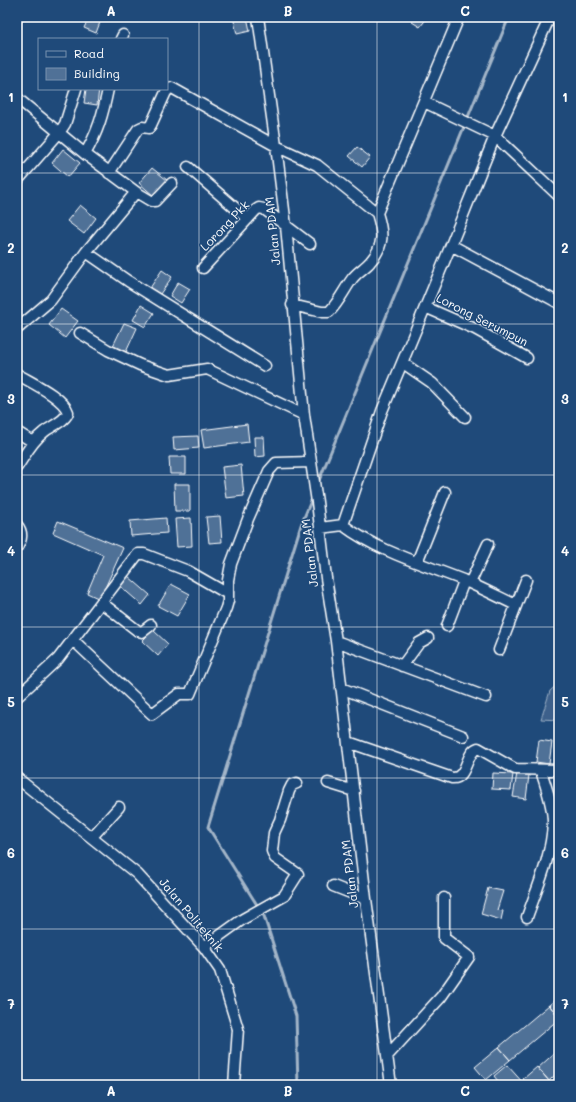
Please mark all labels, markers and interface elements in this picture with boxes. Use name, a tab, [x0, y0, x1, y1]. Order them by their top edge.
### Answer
text: A	[106, 2, 116, 19]
text: B	[284, 2, 293, 19]
text: C	[460, 2, 470, 19]
legend	[38, 38, 168, 90]
text: Road	[74, 45, 104, 61]
text: Building	[74, 65, 120, 81]
text: 1	[8, 88, 14, 105]
text: 1	[562, 88, 568, 105]
street label: Jalan PDAM	[260, 196, 284, 266]
street label: Lorong Pkk	[196, 197, 252, 254]
text: 2	[7, 239, 15, 256]
text: 2	[561, 239, 569, 256]
street label: Lorong Serumpun	[434, 289, 531, 349]
text: 3	[7, 390, 15, 407]
text: 3	[561, 390, 569, 407]
street label: Jalan PDAM	[297, 518, 321, 588]
text: 4	[7, 542, 15, 559]
text: 4	[561, 542, 569, 559]
text: 5	[7, 693, 15, 710]
text: 5	[561, 693, 569, 710]
street label: Jalan PDAM	[337, 839, 361, 909]
text: 6	[7, 844, 15, 861]
text: 6	[561, 844, 569, 861]
street label: Jalan Politeknik	[156, 874, 227, 955]
text: 7	[7, 995, 15, 1012]
text: 7	[561, 995, 569, 1012]
text: A	[106, 1082, 116, 1099]
text: B	[284, 1082, 293, 1099]
text: C	[460, 1082, 470, 1099]

